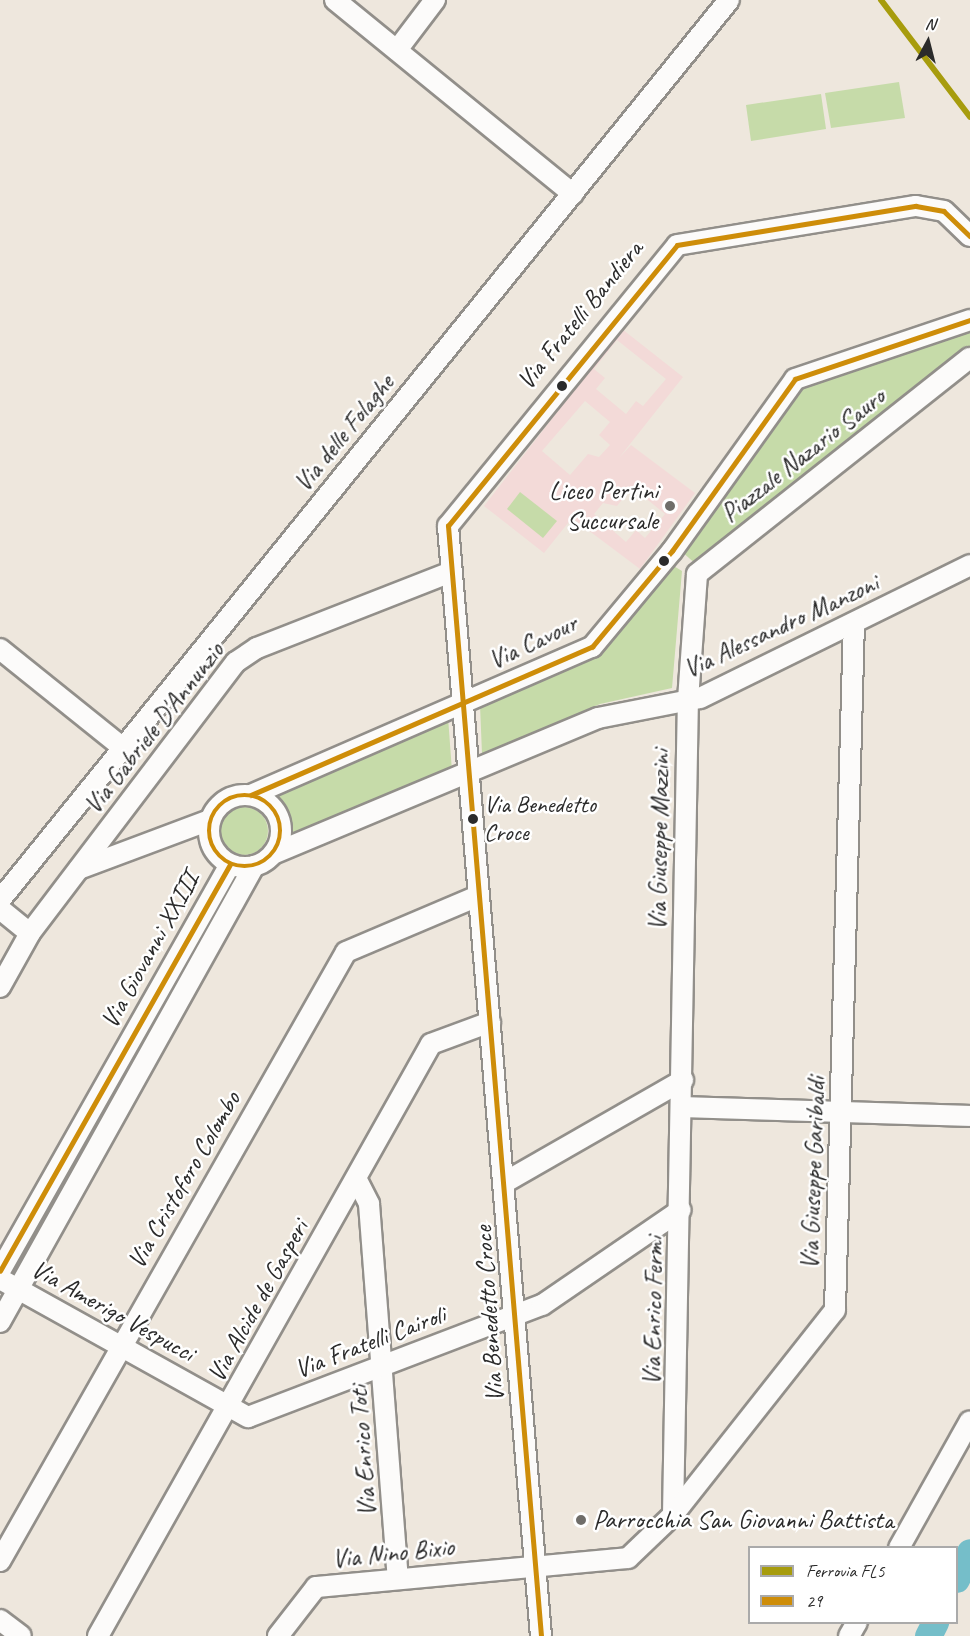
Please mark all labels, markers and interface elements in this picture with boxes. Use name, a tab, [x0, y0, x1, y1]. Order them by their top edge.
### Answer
north arrow	[898, 12, 958, 72]
text: N	[924, 14, 936, 35]
street label: Via Fratelli Bandiera	[510, 234, 650, 396]
street label: Via delle Folaghe	[287, 368, 401, 498]
unlabelled marker	[556, 380, 568, 392]
street label: Piazzale Nazario Sauro	[714, 381, 892, 529]
place label: Liceo Pertini Succursale	[549, 475, 658, 536]
marker: Liceo Pertini Succursale	[663, 499, 677, 513]
unlabelled marker	[658, 555, 670, 567]
street label: Via Alessandro Manzoni	[679, 567, 883, 685]
street label: Via Cavour	[484, 608, 582, 676]
street label: Via Gabriele D'Annunzio	[77, 636, 231, 820]
street label: Via Giuseppe Mazzini	[642, 749, 676, 931]
place label: Via Benedetto Croce	[484, 791, 596, 847]
marker: Via Benedetto Croce	[467, 813, 479, 825]
street label: Via Giovanni XXIII	[94, 866, 206, 1034]
street label: Via Giuseppe Garibaldi	[794, 1076, 832, 1270]
street label: Via Cristoforo Colombo	[120, 1085, 248, 1275]
street label: Via Alcide de Gasperi	[200, 1214, 316, 1388]
street label: Via Benedetto Croce	[467, 1225, 511, 1403]
street label: Via Enrico Fermi	[636, 1236, 670, 1386]
street label: Via Amerigo Vespucci	[26, 1253, 200, 1369]
street label: Via Fratelli Cairoli	[290, 1299, 450, 1385]
street label: Via Enrico Toti	[343, 1384, 383, 1518]
place label: Parrocchia San Giovanni Battista	[593, 1504, 894, 1536]
marker: Parrocchia San Giovanni Battista	[574, 1513, 588, 1527]
street label: Via Nino Bixio	[330, 1531, 456, 1575]
legend	[748, 1546, 958, 1624]
text: Ferrovia FL5	[806, 1560, 885, 1582]
text: 29	[806, 1590, 822, 1612]

